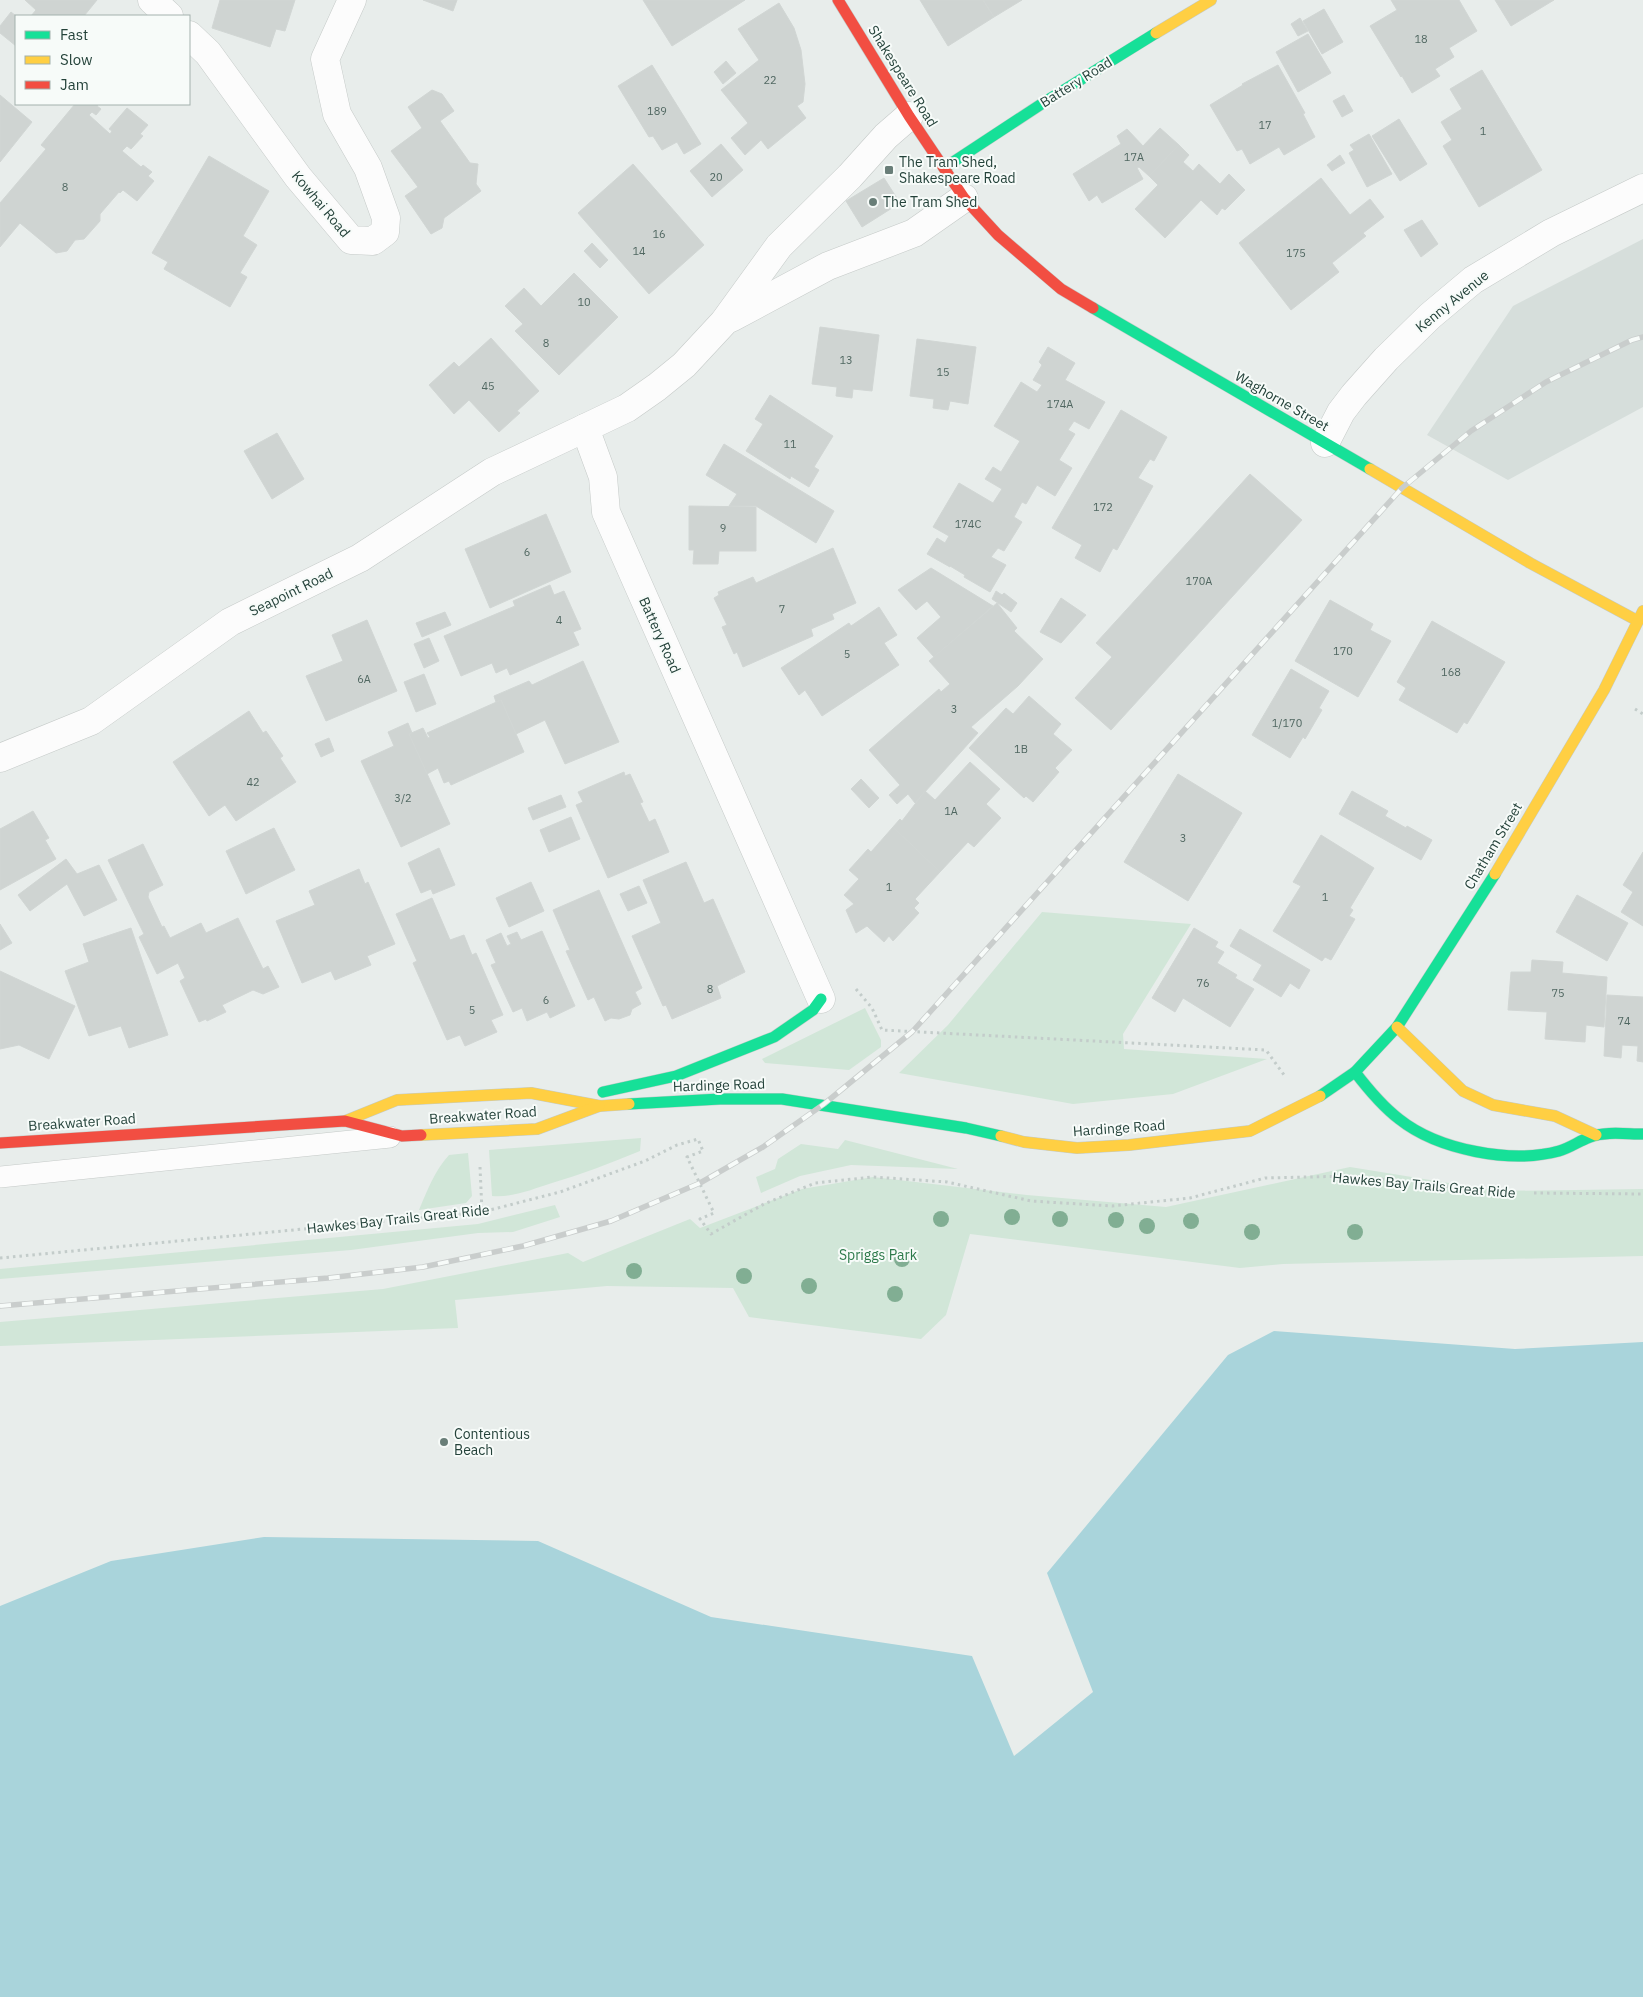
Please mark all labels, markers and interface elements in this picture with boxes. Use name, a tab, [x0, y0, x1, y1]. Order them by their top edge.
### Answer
legend	[15, 15, 190, 105]
street label: Shakespeare Road	[864, 22, 942, 130]
text: Fast	[60, 25, 88, 44]
house number: 18	[1414, 32, 1428, 46]
text: Slow	[60, 50, 93, 69]
street label: Battery Road	[1037, 53, 1115, 111]
house number: 22	[763, 73, 777, 87]
text: Jam	[60, 75, 89, 94]
house number: 189	[647, 104, 667, 118]
house number: 17	[1258, 118, 1272, 132]
house number: 1	[1480, 124, 1487, 138]
house number: 17A	[1124, 150, 1144, 164]
place label: The Tram Shed, Shakespeare Road	[899, 153, 1016, 187]
marker: The Tram Shed, Shakespeare Road	[883, 164, 895, 176]
street label: Kowhai Road	[288, 167, 354, 241]
house number: 20	[709, 170, 723, 184]
house number: 8	[62, 180, 68, 194]
place label: The Tram Shed	[883, 193, 977, 211]
marker: The Tram Shed	[867, 196, 879, 208]
house number: 16	[652, 227, 666, 241]
house number: 14	[632, 244, 646, 258]
house number: 175	[1286, 246, 1306, 260]
street label: Kenny Avenue	[1412, 266, 1493, 336]
house number: 10	[577, 295, 591, 309]
house number: 8	[543, 336, 549, 350]
house number: 13	[839, 353, 853, 367]
house number: 15	[936, 365, 950, 379]
street label: Waghorne Street	[1232, 367, 1332, 435]
house number: 45	[481, 379, 495, 393]
house number: 174A	[1047, 397, 1073, 411]
house number: 11	[783, 437, 797, 451]
house number: 172	[1093, 500, 1113, 514]
house number: 174C	[955, 517, 981, 531]
house number: 9	[720, 521, 726, 535]
house number: 6	[524, 545, 530, 559]
street label: Seapoint Road	[246, 564, 336, 620]
house number: 170A	[1186, 574, 1212, 588]
street label: Battery Road	[635, 594, 685, 676]
house number: 7	[779, 602, 785, 616]
house number: 4	[556, 613, 563, 627]
house number: 170	[1333, 644, 1353, 658]
house number: 5	[844, 647, 850, 661]
house number: 168	[1441, 665, 1461, 679]
house number: 6A	[357, 672, 371, 686]
house number: 3	[951, 702, 957, 716]
house number: 1/170	[1272, 716, 1302, 730]
house number: 1B	[1014, 742, 1028, 756]
house number: 42	[246, 775, 260, 789]
house number: 3/2	[394, 791, 412, 805]
street label: Chatham Street	[1460, 799, 1526, 893]
house number: 1A	[944, 804, 958, 818]
house number: 3	[1180, 831, 1186, 845]
house number: 1	[886, 880, 893, 894]
house number: 1	[1322, 890, 1329, 904]
house number: 76	[1196, 976, 1210, 990]
house number: 8	[707, 982, 713, 996]
house number: 75	[1551, 986, 1565, 1000]
house number: 6	[543, 993, 549, 1007]
house number: 5	[469, 1003, 475, 1017]
house number: 74	[1617, 1014, 1631, 1028]
street label: Hardinge Road	[672, 1074, 766, 1096]
street label: Breakwater Road	[428, 1102, 538, 1128]
street label: Breakwater Road	[27, 1109, 137, 1135]
street label: Hardinge Road	[1072, 1116, 1166, 1140]
street label: Hawkes Bay Trails Great Ride	[1332, 1168, 1517, 1202]
street label: Hawkes Bay Trails Great Ride	[306, 1200, 491, 1238]
park label: Spriggs Park	[839, 1246, 918, 1264]
place label: Contentious Beach	[454, 1425, 530, 1459]
marker: Contentious Beach	[438, 1436, 450, 1448]

